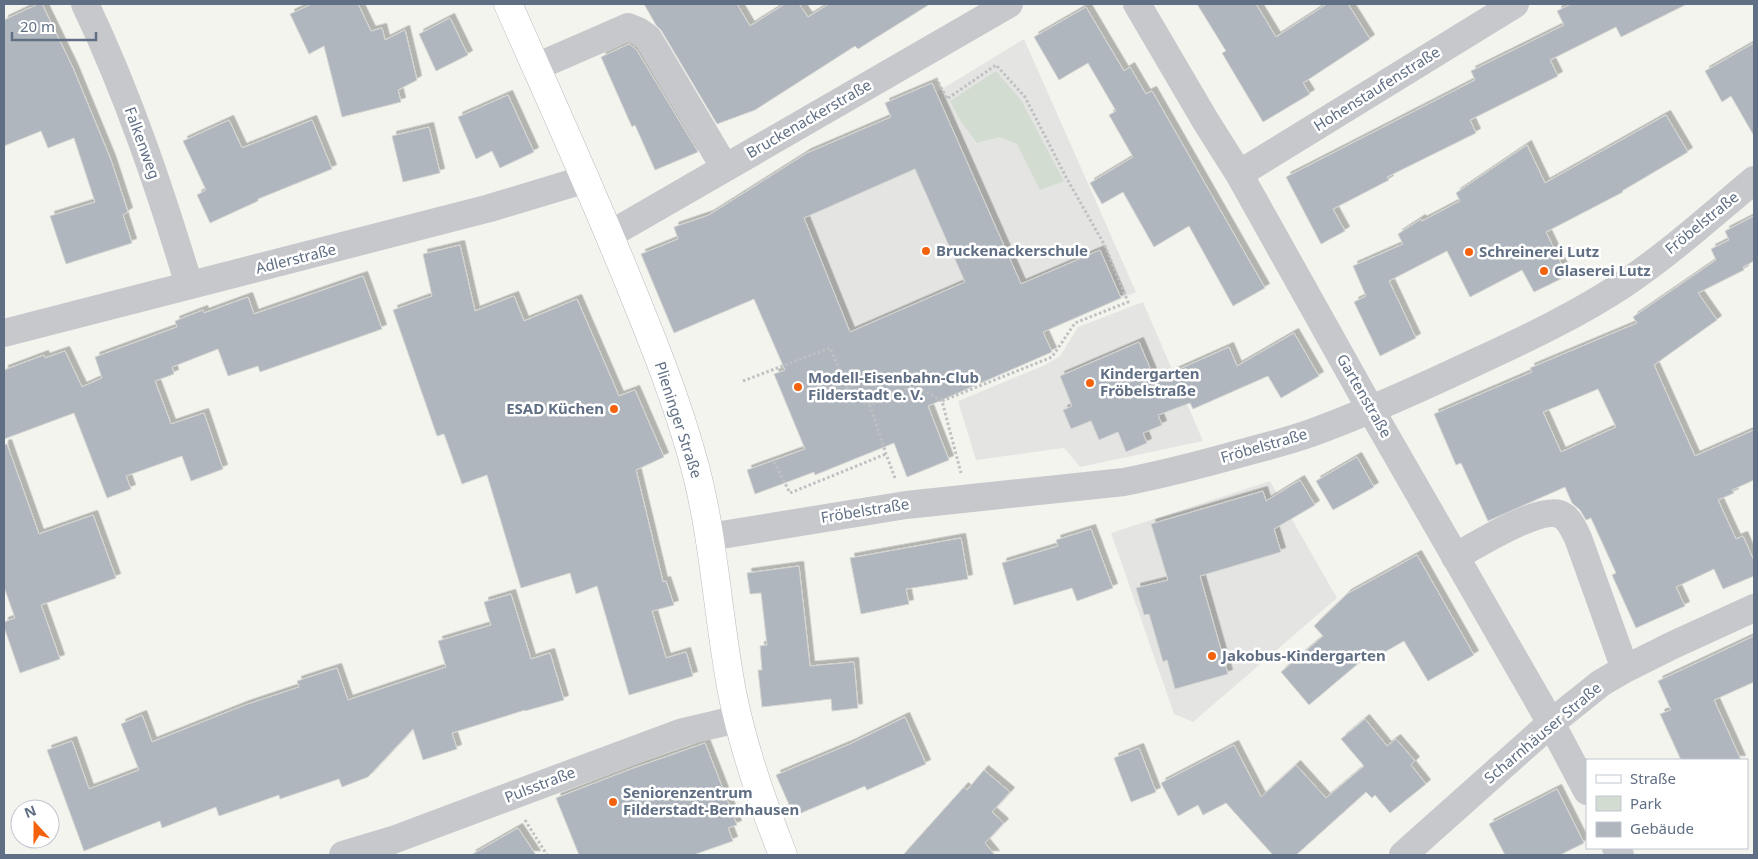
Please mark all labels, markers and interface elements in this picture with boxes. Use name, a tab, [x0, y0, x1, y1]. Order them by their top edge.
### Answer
scale bar	[12, 10, 96, 42]
text: 20 m	[20, 16, 55, 36]
street label: Hohenstaufenstraße	[1310, 41, 1443, 135]
street label: Bruckenackerstraße	[742, 74, 875, 162]
street label: Falkenweg	[121, 104, 165, 181]
street label: Fröbelstraße	[1660, 186, 1742, 258]
street label: Adlerstraße	[253, 238, 338, 278]
place label: Bruckenackerschule	[936, 240, 1088, 260]
place label: Schreinerei Lutz	[1479, 241, 1599, 261]
marker: Bruckenackerschule	[920, 245, 932, 257]
marker: Schreinerei Lutz	[1463, 246, 1475, 258]
place label: Glaserei Lutz	[1554, 260, 1651, 280]
marker: Glaserei Lutz	[1538, 265, 1550, 277]
street label: Gartenstraße	[1333, 350, 1397, 441]
street label: Plieninger Straße	[651, 359, 707, 480]
place label: Kindergarten Fröbelstraße	[1100, 363, 1200, 400]
place label: Modell-Eisenbahn-Club Filderstadt e. V.	[808, 367, 979, 404]
marker: Kindergarten Fröbelstraße	[1084, 377, 1096, 389]
marker: Modell-Eisenbahn-Club Filderstadt e. V.	[792, 381, 804, 393]
place label: ESAD Küchen	[506, 398, 604, 418]
marker: ESAD Küchen	[608, 403, 620, 415]
street label: Fröbelstraße	[1218, 423, 1309, 467]
street label: Fröbelstraße	[819, 493, 910, 527]
place label: Jakobus-Kindergarten	[1220, 645, 1386, 665]
marker: Jakobus-Kindergarten	[1206, 650, 1218, 662]
street label: Scharnhäuser Straße	[1480, 677, 1605, 787]
legend	[1586, 759, 1748, 849]
street label: Pulsstraße	[501, 761, 578, 807]
text: Straße	[1630, 768, 1676, 788]
place label: Seniorenzentrum Filderstadt-Bernhausen	[623, 782, 799, 819]
text: Park	[1630, 793, 1662, 813]
marker: Seniorenzentrum Filderstadt-Bernhausen	[607, 796, 619, 808]
north arrow	[10, 799, 60, 849]
text: N	[21, 800, 39, 822]
text: Gebäude	[1630, 818, 1694, 838]

